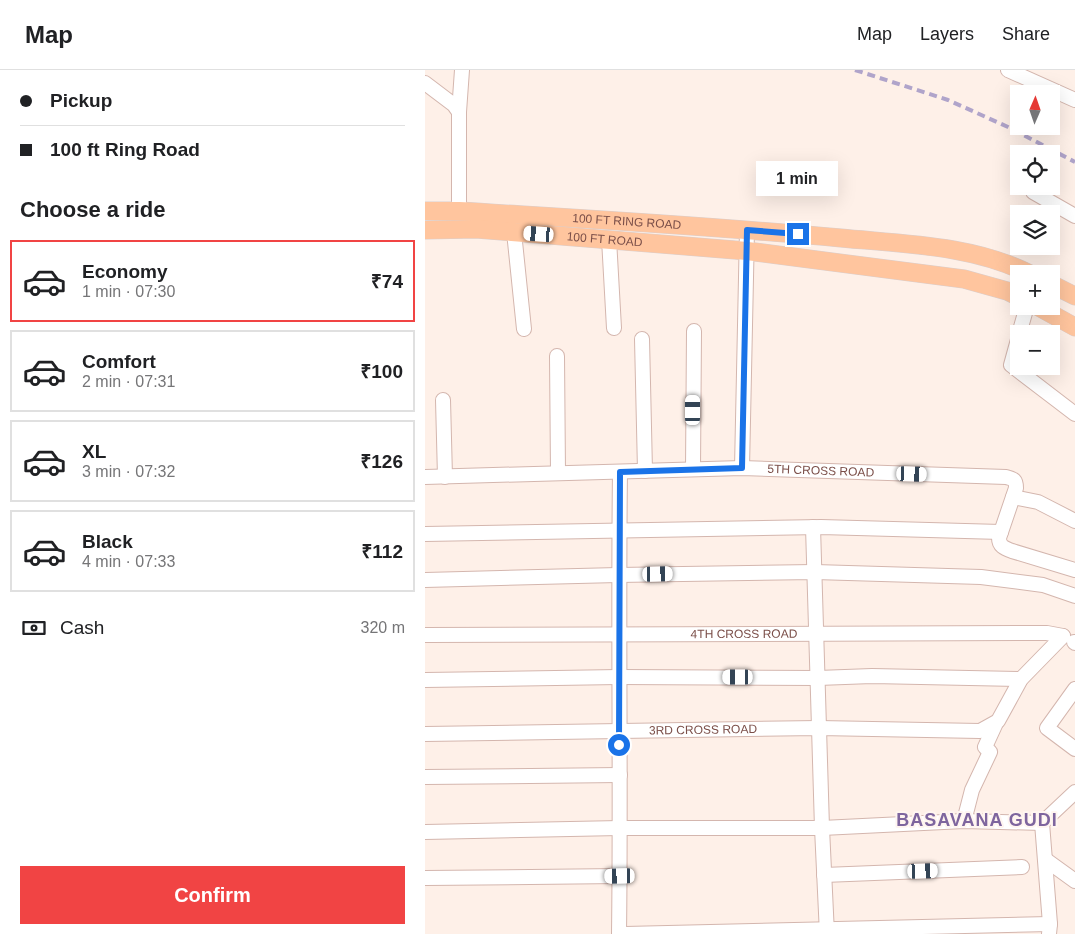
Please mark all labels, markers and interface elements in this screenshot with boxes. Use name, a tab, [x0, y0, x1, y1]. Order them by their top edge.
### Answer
text: Map	[25, 21, 73, 48]
text: Map	[857, 24, 892, 44]
text: Layers	[920, 24, 974, 44]
text: Share	[1002, 24, 1050, 44]
north arrow	[1010, 85, 1060, 135]
map controls	[1010, 85, 1060, 375]
text: Pickup	[50, 90, 112, 111]
text: 100 ft Ring Road	[50, 139, 200, 160]
button: locate	[1010, 145, 1060, 195]
callout: 1 min	[757, 161, 839, 196]
text: 1 min	[776, 170, 818, 187]
text: Choose a ride	[20, 197, 165, 222]
button: layers	[1010, 205, 1060, 255]
street label: 100 FT RING ROAD	[572, 211, 682, 232]
route end	[787, 223, 809, 245]
car	[523, 225, 554, 243]
street label: 100 FT ROAD	[566, 229, 643, 250]
icon: car	[22, 259, 67, 304]
text: Economy	[82, 261, 168, 282]
button: +	[1010, 265, 1060, 315]
text: ₹74	[371, 271, 403, 292]
text: 1 min · 07:30	[82, 283, 175, 300]
button: −	[1010, 325, 1060, 375]
icon: car	[22, 349, 67, 394]
text: Comfort	[82, 351, 156, 372]
text: ₹100	[360, 361, 403, 382]
text: 2 min · 07:31	[82, 373, 175, 390]
car	[685, 395, 700, 425]
icon: car	[22, 439, 67, 484]
text: XL	[82, 441, 106, 462]
text: ₹126	[360, 451, 403, 472]
street label: 5TH CROSS ROAD	[767, 462, 875, 480]
text: 3 min · 07:32	[82, 463, 175, 480]
car	[896, 466, 927, 482]
icon: car	[22, 529, 67, 574]
text: Black	[82, 531, 133, 552]
text: ₹112	[361, 541, 403, 562]
text: 4 min · 07:33	[82, 553, 175, 570]
car	[642, 566, 673, 582]
icon: cash	[20, 614, 48, 642]
text: Cash	[60, 617, 104, 638]
text: 320 m	[361, 619, 405, 636]
street label: 4TH CROSS ROAD	[691, 627, 798, 641]
car	[723, 670, 753, 685]
street label: 3RD CROSS ROAD	[649, 722, 757, 738]
route start	[608, 734, 630, 756]
district label: BASAVANA GUDI	[896, 810, 1058, 830]
car	[907, 863, 938, 879]
button: Confirm	[20, 866, 405, 924]
car	[604, 868, 635, 884]

